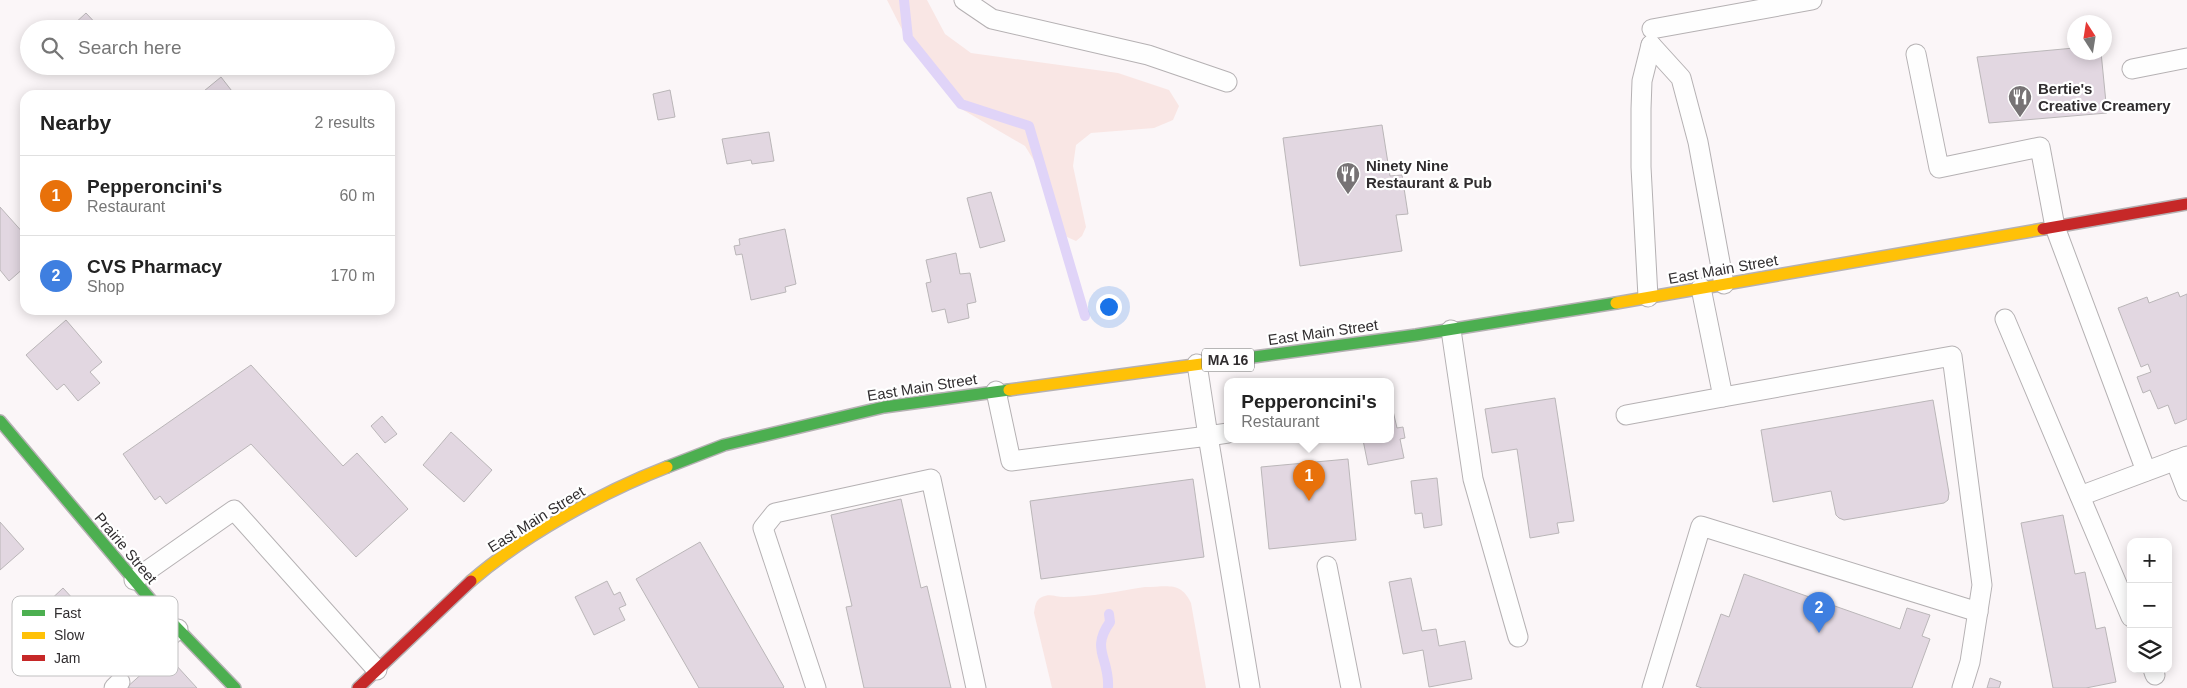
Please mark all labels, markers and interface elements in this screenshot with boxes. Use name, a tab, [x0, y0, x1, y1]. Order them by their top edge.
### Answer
north arrow	[2067, 15, 2112, 60]
search box	[20, 20, 395, 75]
icon: search	[38, 34, 66, 62]
text: Search here	[78, 37, 182, 58]
place label: Bertie's Creative Creamery	[2038, 80, 2171, 114]
restaurant icon: Bertie's Creative Creamery	[2007, 84, 2033, 118]
text: Nearby	[40, 111, 111, 134]
text: 2 results	[315, 114, 375, 131]
place label: Ninety Nine Restaurant & Pub	[1366, 157, 1492, 191]
restaurant icon: Ninety Nine Restaurant & Pub	[1335, 161, 1361, 195]
text: Pepperoncini's	[87, 176, 222, 197]
text: 1	[52, 187, 60, 204]
text: 60 m	[339, 187, 375, 204]
text: Restaurant	[87, 198, 165, 215]
street label: East Main Street	[1667, 251, 1780, 287]
text: CVS Pharmacy	[87, 256, 222, 277]
text: 2	[52, 267, 60, 284]
text: 170 m	[331, 267, 375, 284]
text: Shop	[87, 278, 124, 295]
your location	[1096, 294, 1122, 320]
street label: East Main Street	[1267, 316, 1380, 348]
road number: MA 16	[1202, 348, 1254, 372]
street label: East Main Street	[866, 370, 979, 404]
popup	[1224, 378, 1394, 443]
text: Pepperoncini's	[1241, 391, 1377, 412]
text: Restaurant	[1241, 413, 1320, 430]
pin: 1	[1293, 460, 1325, 501]
street label: East Main Street	[484, 482, 588, 556]
street label: Prairie Street	[91, 509, 161, 588]
map controls	[2127, 538, 2172, 673]
button: +	[2127, 538, 2172, 583]
button: −	[2127, 583, 2172, 628]
pin: 2	[1803, 592, 1835, 633]
legend	[12, 596, 178, 676]
text: Fast	[54, 605, 81, 621]
text: Slow	[54, 627, 85, 643]
button: layers	[2127, 628, 2172, 673]
text: Jam	[54, 650, 80, 666]

